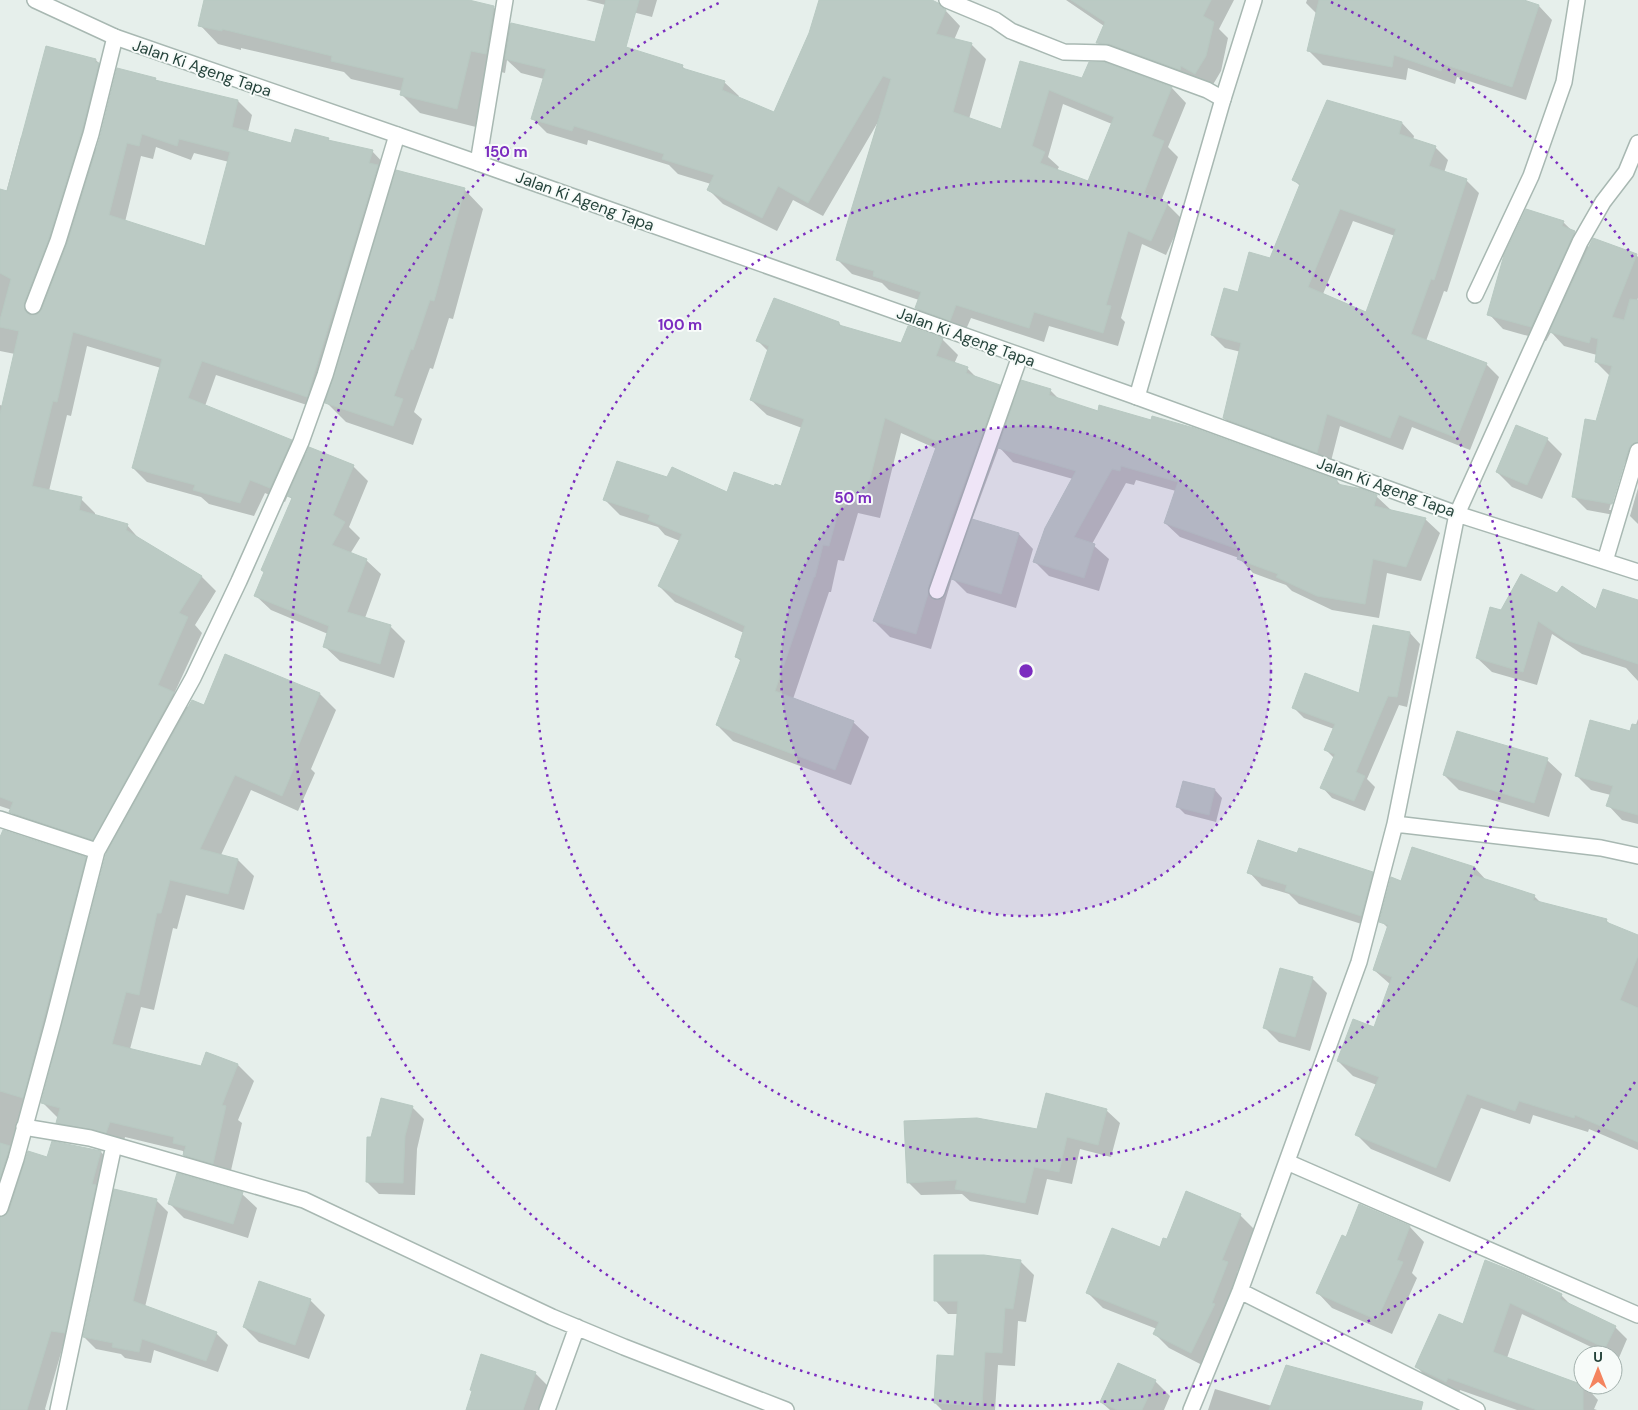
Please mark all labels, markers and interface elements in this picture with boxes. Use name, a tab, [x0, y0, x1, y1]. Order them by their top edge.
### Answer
street label: Jalan Ki Ageng Tapa	[130, 34, 274, 102]
text: 150 m	[485, 142, 528, 162]
street label: Jalan Ki Ageng Tapa	[513, 166, 657, 236]
street label: Jalan Ki Ageng Tapa	[894, 302, 1038, 372]
text: 100 m	[658, 315, 702, 335]
street label: Jalan Ki Ageng Tapa	[1314, 452, 1458, 522]
text: 50 m	[834, 488, 872, 508]
centre of rings	[1017, 662, 1035, 680]
north arrow	[1573, 1345, 1623, 1395]
text: U	[1593, 1348, 1603, 1366]

